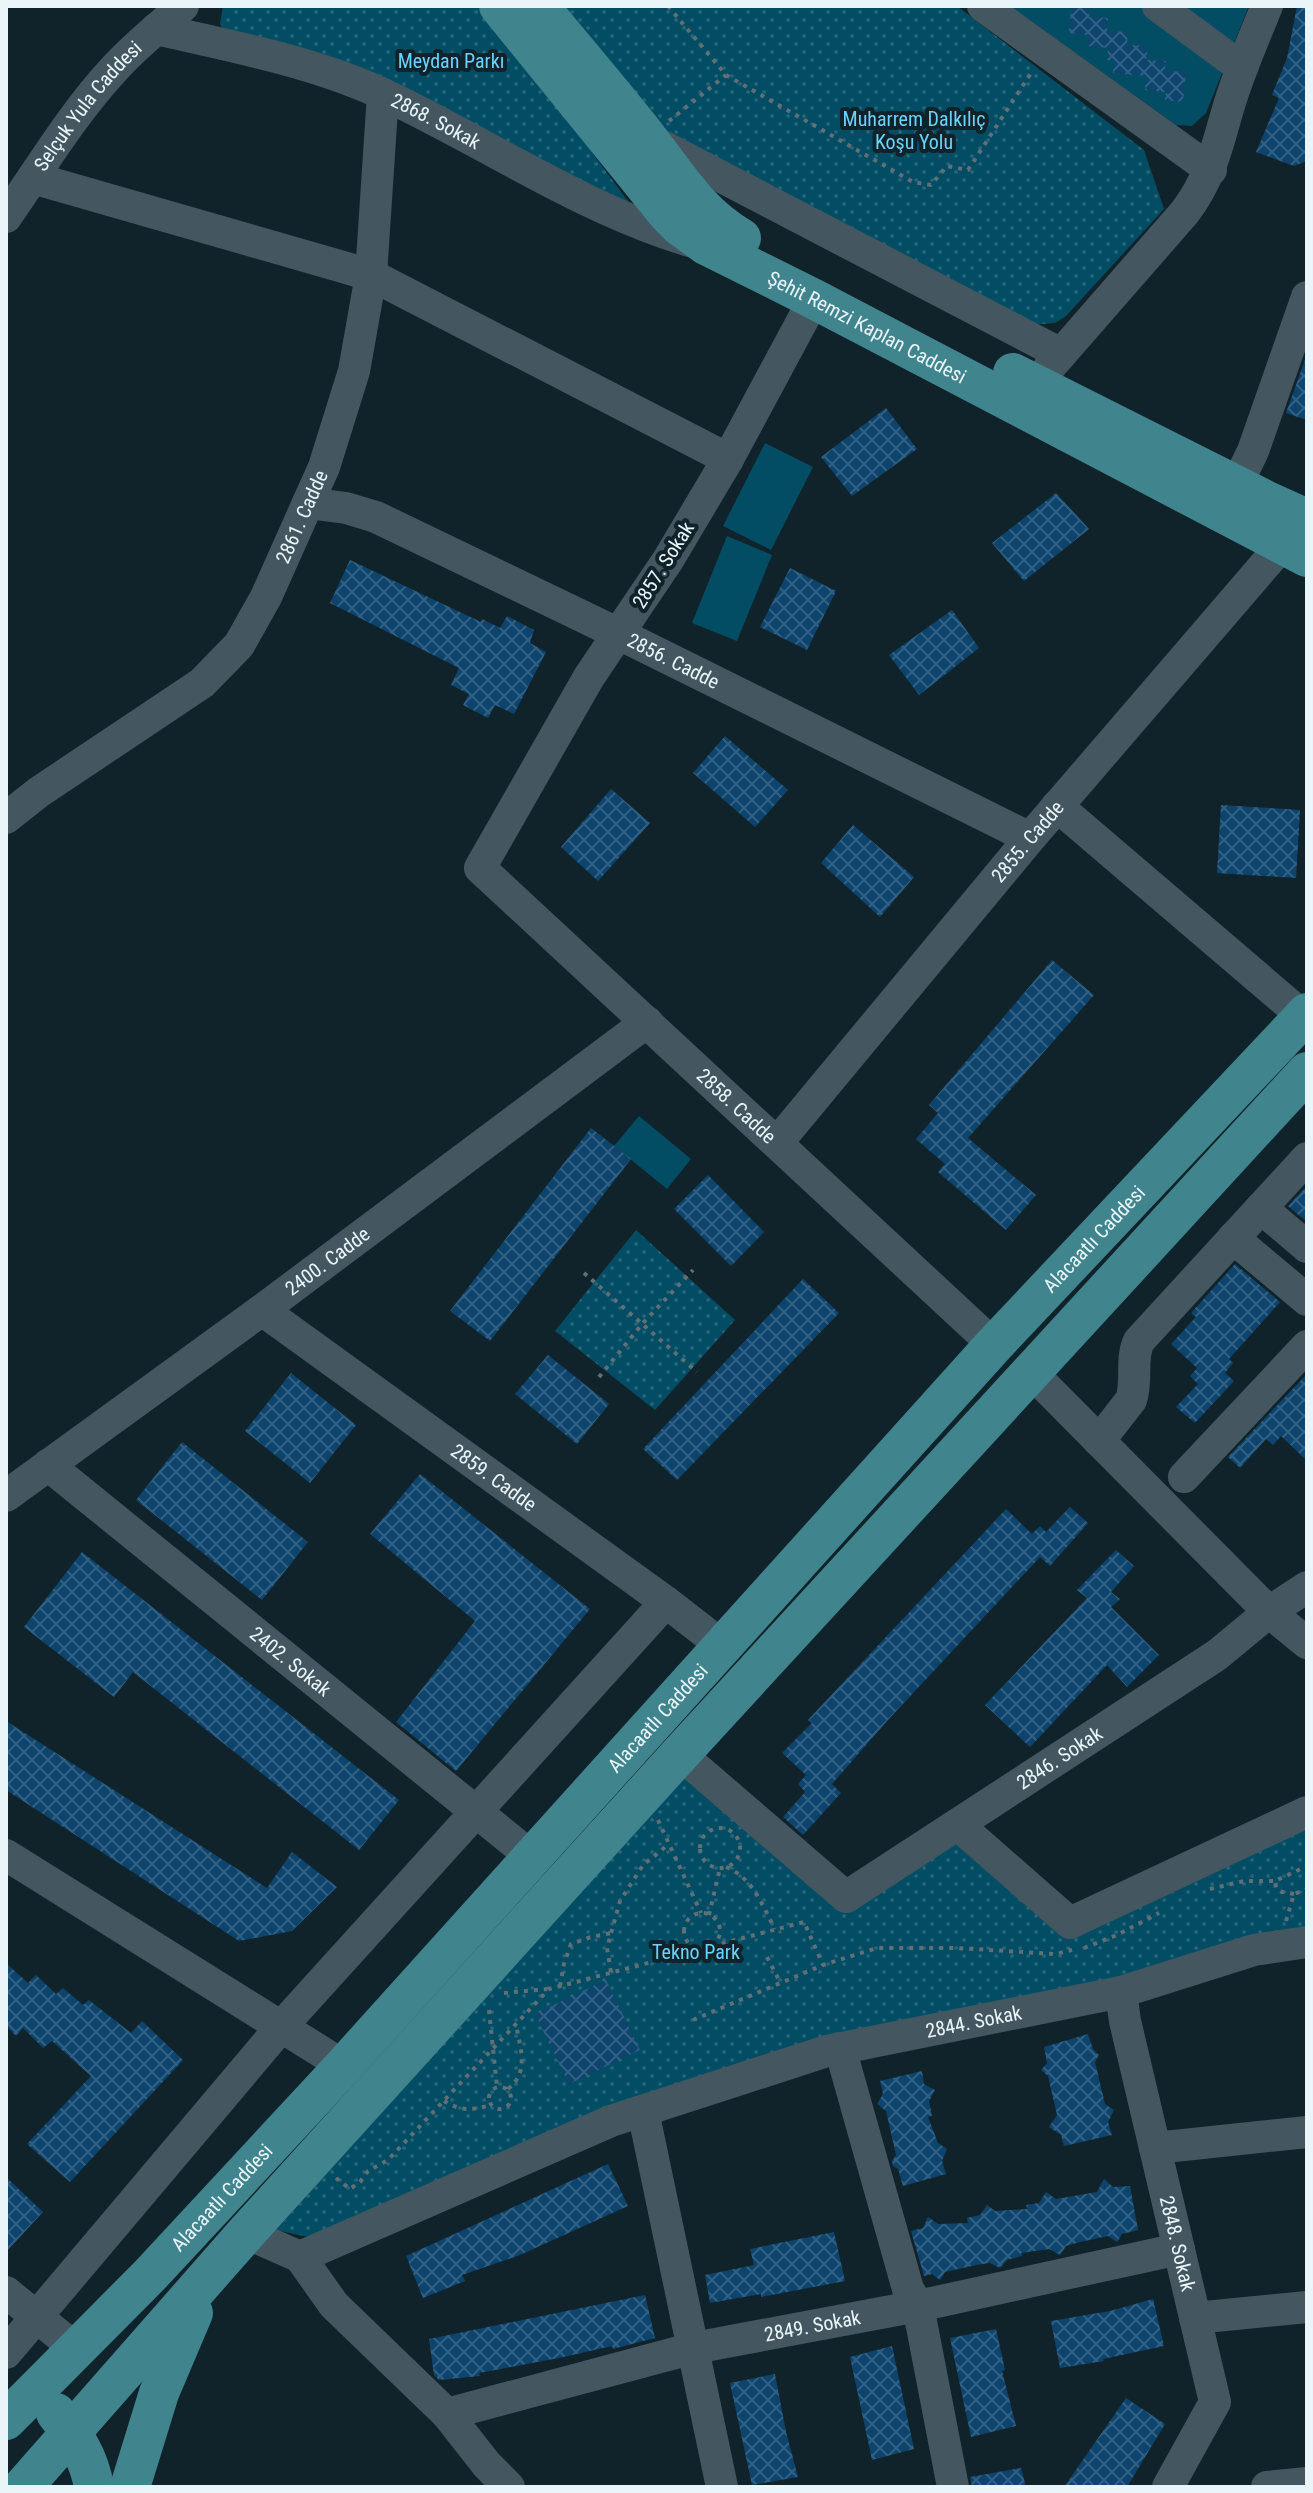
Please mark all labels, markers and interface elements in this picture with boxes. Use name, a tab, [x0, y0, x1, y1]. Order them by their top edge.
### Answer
street label: Selçuk Yula Caddesi	[29, 36, 146, 176]
park label: Meydan Parkı	[398, 49, 504, 73]
street label: 2868. Sokak	[387, 88, 485, 154]
park label: Muharrem Dalkılıç Koşu Yolu	[843, 107, 985, 154]
street label: Şehit Remzi Kaplan Caddesi	[764, 266, 970, 389]
street label: 2861. Cadde	[271, 466, 333, 567]
street label: 2857. Sokak	[627, 517, 699, 613]
street label: 2856. Cadde	[623, 628, 723, 694]
street label: 2855. Cadde	[986, 796, 1069, 887]
street label: 2858. Cadde	[692, 1063, 781, 1149]
street label: Alacaatlı Caddesi	[1038, 1181, 1150, 1297]
street label: 2400. Cadde	[280, 1222, 374, 1301]
street label: 2859. Cadde	[446, 1439, 541, 1516]
street label: 2402. Sokak	[245, 1621, 336, 1701]
street label: Alacaatlı Caddesi	[603, 1659, 713, 1777]
street label: 2846. Sokak	[1012, 1721, 1107, 1794]
park label: Tekno Park	[652, 1940, 740, 1964]
street label: 2844. Sokak	[923, 2000, 1024, 2043]
street label: Alacaatlı Caddesi	[166, 2139, 278, 2256]
street label: 2848. Sokak	[1155, 2193, 1200, 2294]
street label: 2849. Sokak	[762, 2305, 862, 2347]

